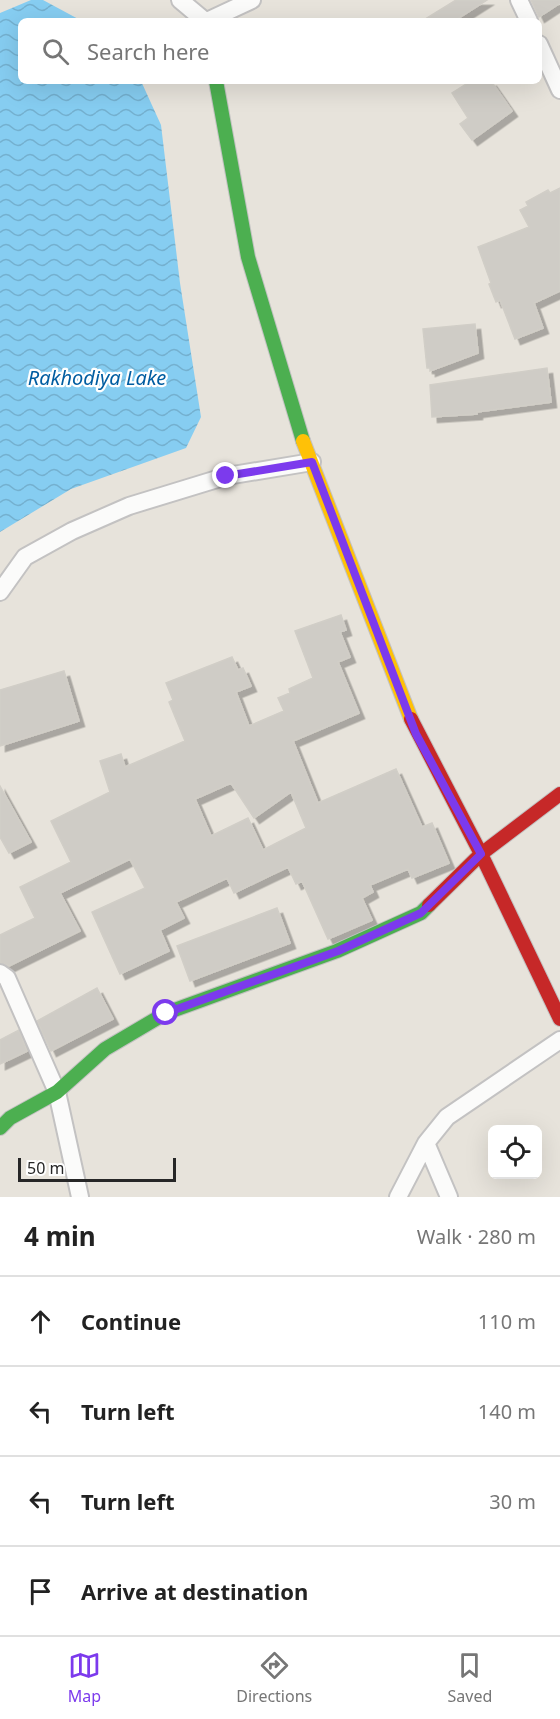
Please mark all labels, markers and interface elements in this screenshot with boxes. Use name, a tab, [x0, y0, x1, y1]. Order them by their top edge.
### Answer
search box	[18, 18, 542, 84]
icon: search	[39, 35, 72, 68]
text: Search here	[87, 36, 209, 66]
water label: Rakhodiya Lake	[28, 364, 166, 391]
route end	[212, 462, 238, 488]
route start	[152, 999, 178, 1025]
map controls	[488, 1125, 542, 1179]
button: locate	[488, 1125, 542, 1179]
scale bar	[18, 1155, 176, 1182]
text: 50 m	[27, 1157, 64, 1179]
text: 4 min	[24, 1218, 96, 1254]
text: Walk · 280 m	[417, 1223, 536, 1250]
icon: ahead	[24, 1305, 57, 1338]
text: Continue	[81, 1306, 181, 1336]
text: 110 m	[478, 1308, 536, 1335]
icon: left	[24, 1395, 57, 1428]
text: Turn left	[81, 1396, 175, 1426]
text: 140 m	[478, 1398, 536, 1425]
icon: left	[24, 1485, 57, 1518]
text: Turn left	[81, 1486, 175, 1516]
text: 30 m	[489, 1488, 536, 1515]
icon: arrive	[24, 1575, 57, 1608]
text: Arrive at destination	[81, 1576, 308, 1606]
tab: Map	[68, 1649, 101, 1707]
tab: Directions	[236, 1649, 312, 1707]
tab: Saved	[448, 1649, 492, 1707]

